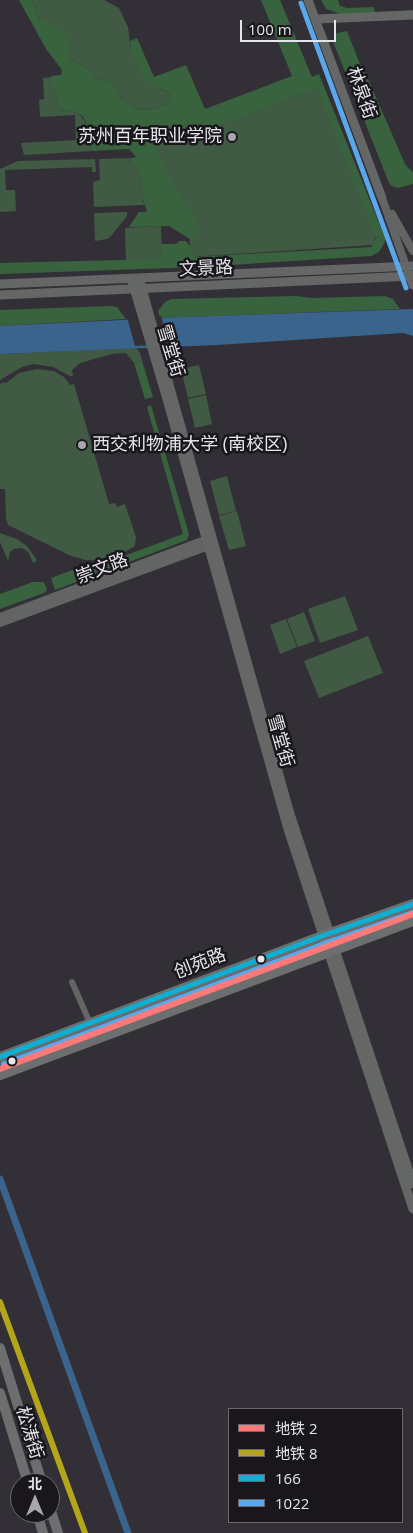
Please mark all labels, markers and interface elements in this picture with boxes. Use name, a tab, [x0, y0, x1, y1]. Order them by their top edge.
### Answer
scale bar	[243, 10, 339, 42]
text: 100 m	[248, 19, 292, 39]
street label: 林泉街	[342, 64, 380, 122]
place label: 苏州百年职业学院	[78, 126, 222, 148]
marker: 苏州百年职业学院	[226, 131, 238, 143]
street label: 文景路	[178, 257, 234, 281]
street label: 雪堂街	[152, 322, 188, 380]
place label: 西交利物浦大学 (南校区)	[92, 434, 287, 456]
marker: 西交利物浦大学 (南校区)	[76, 439, 88, 451]
street label: 崇文路	[73, 549, 131, 589]
street label: 雪堂街	[262, 712, 298, 770]
street label: 创苑路	[171, 944, 229, 984]
unlabelled marker	[256, 954, 266, 964]
unlabelled marker	[7, 1056, 17, 1066]
street label: 松涛街	[11, 1404, 47, 1462]
legend	[228, 1408, 403, 1523]
text: 地铁 2	[275, 1418, 317, 1438]
text: 地铁 8	[275, 1443, 317, 1463]
text: 166	[275, 1468, 301, 1488]
north arrow	[10, 1473, 60, 1523]
text: 北	[28, 1474, 42, 1493]
text: 1022	[275, 1493, 309, 1513]

